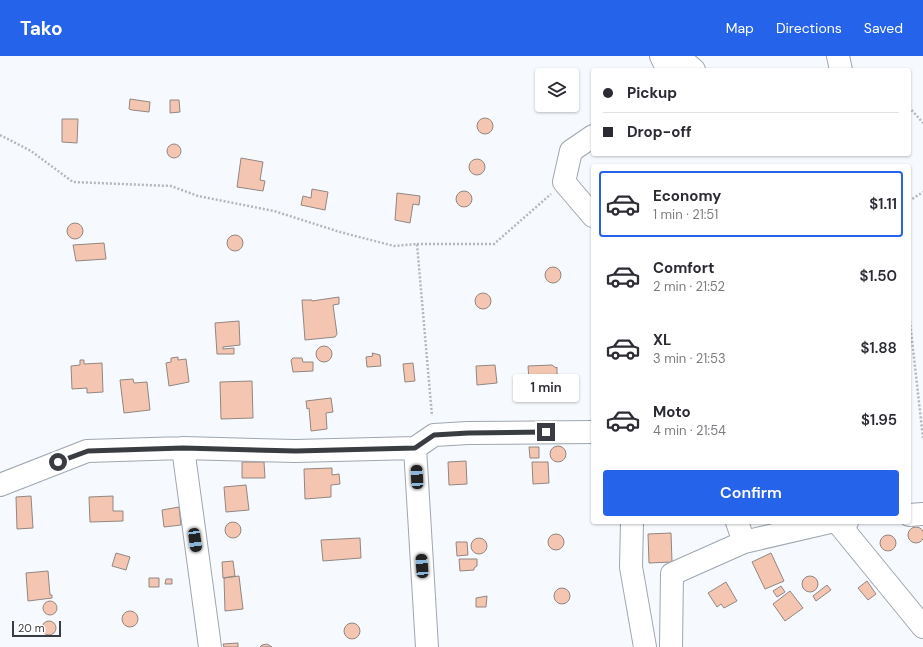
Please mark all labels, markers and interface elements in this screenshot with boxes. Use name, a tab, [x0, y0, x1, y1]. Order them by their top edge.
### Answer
text: Tako	[20, 16, 63, 41]
text: Map	[726, 19, 754, 37]
text: Directions	[776, 19, 842, 37]
text: Saved	[864, 19, 903, 37]
map controls	[535, 68, 579, 112]
button: layers	[535, 68, 579, 112]
text: Pickup	[627, 83, 677, 103]
text: Drop-off	[627, 122, 692, 142]
icon: car	[605, 186, 641, 222]
text: Economy	[653, 186, 721, 206]
text: $1.11	[869, 194, 897, 214]
text: 1 min · 21:51	[653, 206, 718, 223]
icon: car	[605, 258, 641, 294]
text: Comfort	[653, 258, 714, 278]
text: $1.50	[860, 266, 897, 286]
text: 2 min · 21:52	[653, 278, 725, 295]
icon: car	[605, 330, 641, 366]
text: XL	[653, 330, 671, 350]
text: $1.88	[861, 338, 897, 358]
text: 3 min · 21:53	[653, 350, 726, 367]
callout: 1 min	[513, 374, 579, 402]
text: 1 min	[530, 379, 562, 396]
icon: car	[605, 402, 641, 438]
text: Moto	[653, 402, 691, 422]
text: $1.95	[861, 410, 897, 430]
text: 4 min · 21:54	[653, 422, 726, 439]
route end	[537, 423, 555, 441]
route start	[49, 453, 67, 471]
car	[410, 465, 424, 489]
button: Confirm	[603, 470, 899, 516]
car	[187, 527, 203, 553]
car	[415, 554, 429, 578]
scale bar	[12, 619, 61, 638]
text: 20 m	[18, 621, 44, 635]

